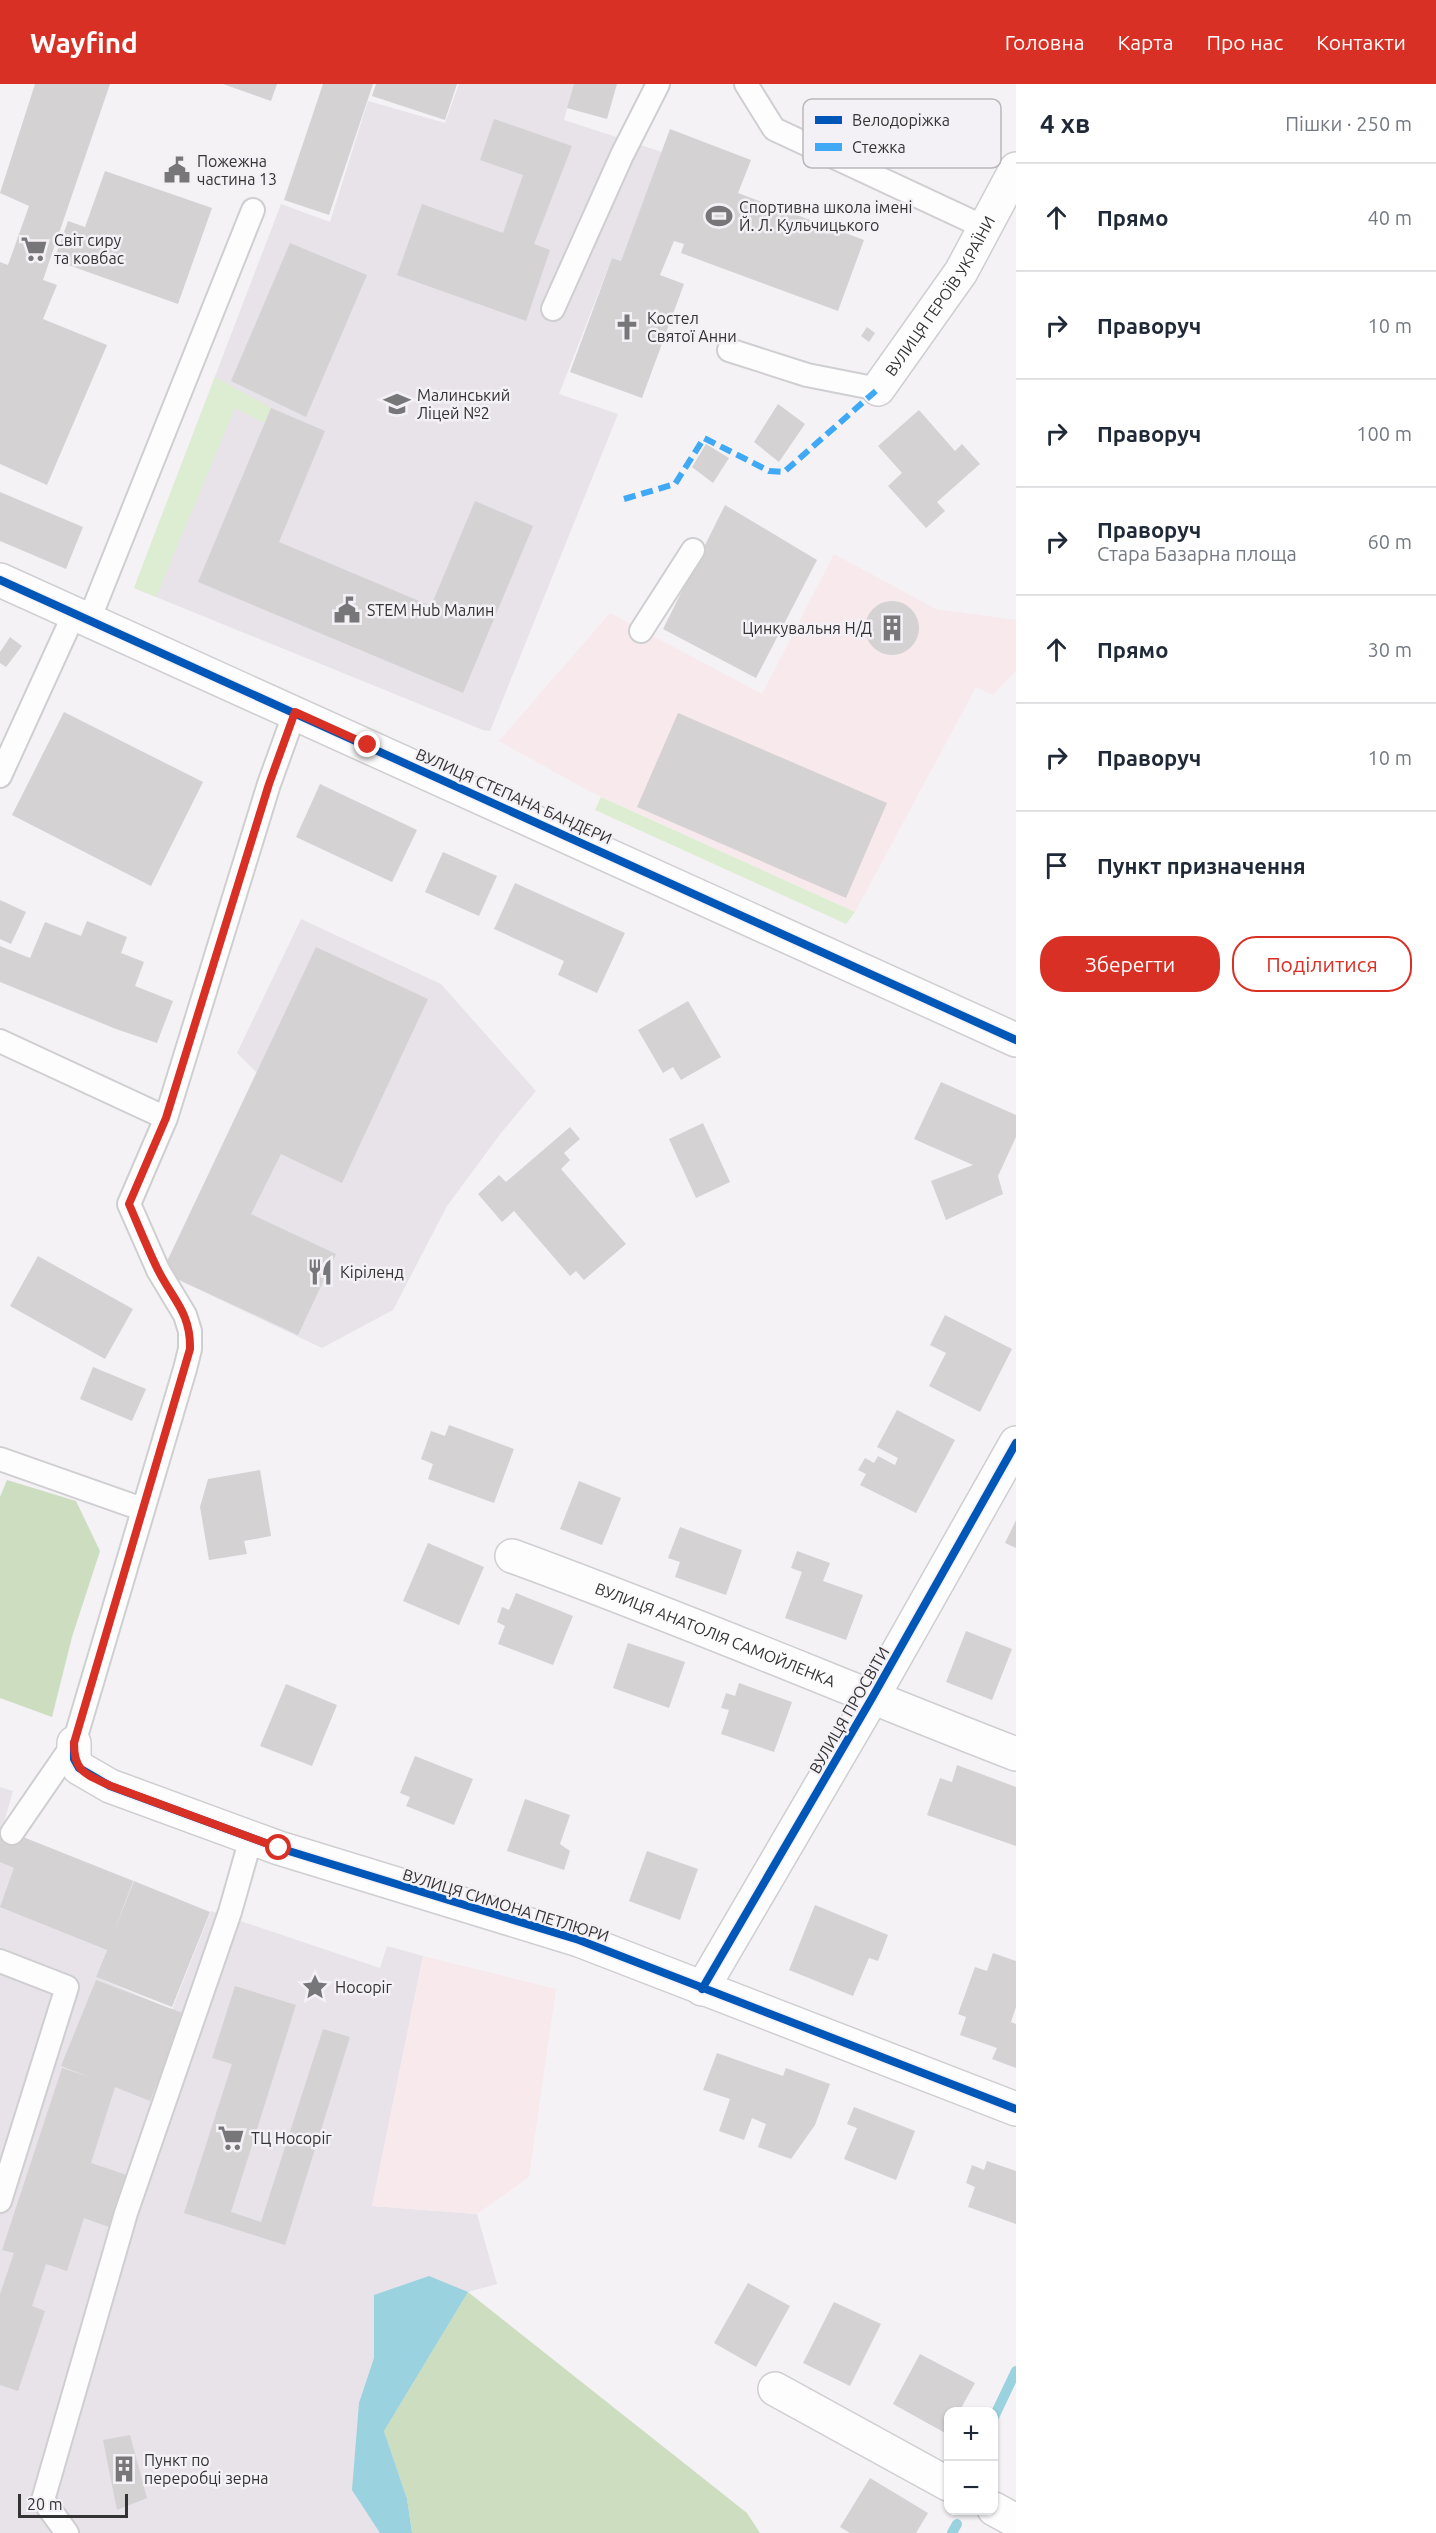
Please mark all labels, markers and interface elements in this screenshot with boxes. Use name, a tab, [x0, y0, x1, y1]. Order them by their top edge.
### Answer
text: Wayfind	[30, 27, 138, 58]
text: Головна	[1005, 30, 1085, 54]
text: Карта	[1118, 30, 1173, 54]
text: Про нас	[1206, 30, 1283, 54]
text: Контакти	[1316, 30, 1406, 54]
legend	[803, 99, 1001, 168]
text: 4 хв	[1040, 109, 1090, 138]
text: Велодоріжка	[852, 111, 950, 129]
text: Пішки · 250 m	[1285, 112, 1412, 135]
text: Стежка	[852, 138, 906, 156]
place label: Пожежна частина 13	[197, 152, 277, 188]
public building icon: Пожежна частина 13	[162, 155, 192, 185]
place label: Спортивна школа імені Й. Л. Кульчицького	[739, 198, 912, 234]
sports icon: Спортивна школа імені Й. Л. Кульчицького	[704, 201, 734, 231]
icon: ahead	[1040, 201, 1073, 234]
text: Прямо	[1097, 205, 1168, 230]
text: 40 m	[1368, 206, 1412, 229]
street label: ВУЛИЦЯ ГЕРОЇВ УКРАЇНИ	[881, 213, 998, 379]
place label: Світ сиру та ковбас	[54, 231, 125, 267]
supermarket icon: Світ сиру та ковбас	[19, 234, 49, 264]
place label: Костел Святої Анни	[647, 309, 737, 345]
icon: right	[1040, 309, 1073, 342]
church icon: Костел Святої Анни	[612, 312, 642, 342]
text: Праворуч	[1097, 313, 1201, 338]
text: 10 m	[1368, 314, 1412, 337]
place label: Малинський Ліцей №2	[417, 386, 510, 422]
school or university icon: Малинський Ліцей №2	[382, 389, 412, 419]
icon: right	[1040, 417, 1073, 450]
text: Праворуч	[1097, 421, 1201, 446]
text: 100 m	[1356, 422, 1412, 445]
text: Праворуч	[1097, 517, 1201, 542]
icon: right	[1040, 525, 1073, 558]
text: 60 m	[1368, 530, 1412, 553]
text: Стара Базарна площа	[1097, 542, 1297, 565]
public building icon: STEM Hub Малин	[332, 595, 362, 625]
place label: STEM Hub Малин	[367, 601, 494, 619]
building icon: Цинкувальня Н/Д	[877, 613, 907, 643]
place label: Цинкувальня Н/Д	[742, 619, 872, 637]
icon: ahead	[1040, 633, 1073, 666]
text: Прямо	[1097, 637, 1168, 662]
text: 30 m	[1368, 638, 1412, 661]
route end	[354, 731, 380, 757]
icon: right	[1040, 741, 1073, 774]
street label: ВУЛИЦЯ СТЕПАНА БАНДЕРИ	[413, 745, 615, 847]
text: Праворуч	[1097, 745, 1201, 770]
text: 10 m	[1368, 746, 1412, 769]
icon: arrive	[1040, 849, 1073, 882]
text: Пункт призначення	[1097, 853, 1306, 878]
button: Зберегти	[1040, 936, 1220, 992]
button: Поділитися	[1232, 936, 1412, 992]
restaurant icon: Кіріленд	[305, 1257, 335, 1287]
place label: Кіріленд	[340, 1263, 404, 1281]
street label: ВУЛИЦЯ АНАТОЛІЯ САМОЙЛЕНКА	[593, 1579, 839, 1691]
street label: ВУЛИЦЯ ПРОСВІТИ	[805, 1644, 893, 1776]
route start	[265, 1834, 291, 1860]
street label: ВУЛИЦЯ СИМОНА ПЕТЛЮРИ	[401, 1865, 611, 1945]
place icon: Носоріг	[300, 1972, 330, 2002]
place label: Носоріг	[335, 1978, 393, 1996]
supermarket icon: ТЦ Носоріг	[216, 2123, 246, 2153]
place label: ТЦ Носоріг	[251, 2129, 332, 2147]
map controls	[944, 2407, 998, 2515]
button: +	[944, 2407, 998, 2461]
place label: Пункт по переробці зерна	[144, 2451, 269, 2487]
building icon: Пункт по переробці зерна	[109, 2454, 139, 2484]
button: −	[944, 2461, 998, 2515]
scale bar	[18, 2491, 128, 2518]
text: 20 m	[27, 2495, 63, 2513]

